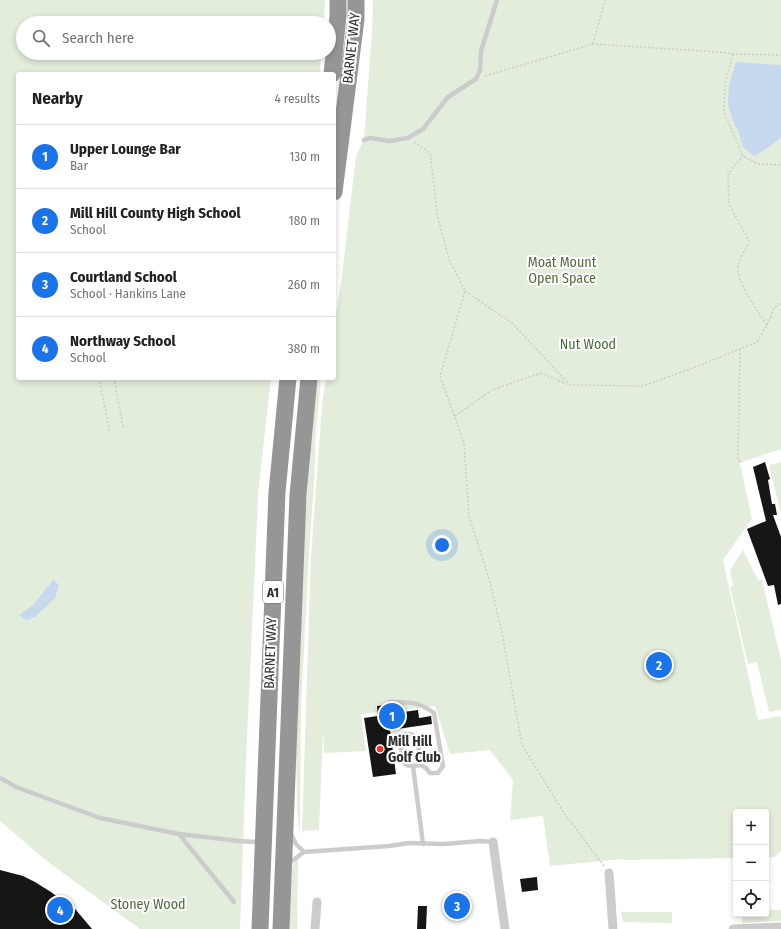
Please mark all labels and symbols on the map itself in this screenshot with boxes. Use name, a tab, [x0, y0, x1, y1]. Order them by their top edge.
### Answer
street label: BARNET WAY	[339, 12, 364, 85]
park label: Moat Mount Open Space	[528, 254, 597, 287]
park label: Nut Wood	[560, 336, 616, 353]
your location	[432, 535, 452, 555]
road number: A1	[263, 581, 283, 603]
street label: BARNET WAY	[261, 617, 280, 689]
pin: 2	[646, 650, 672, 680]
pin: 1	[379, 701, 405, 731]
place label: Mill Hill Golf Club	[388, 733, 441, 766]
marker: Mill Hill Golf Club	[375, 744, 385, 754]
pin: 3	[444, 891, 470, 921]
pin: 4	[47, 895, 73, 925]
park label: Stoney Wood	[110, 896, 186, 913]

